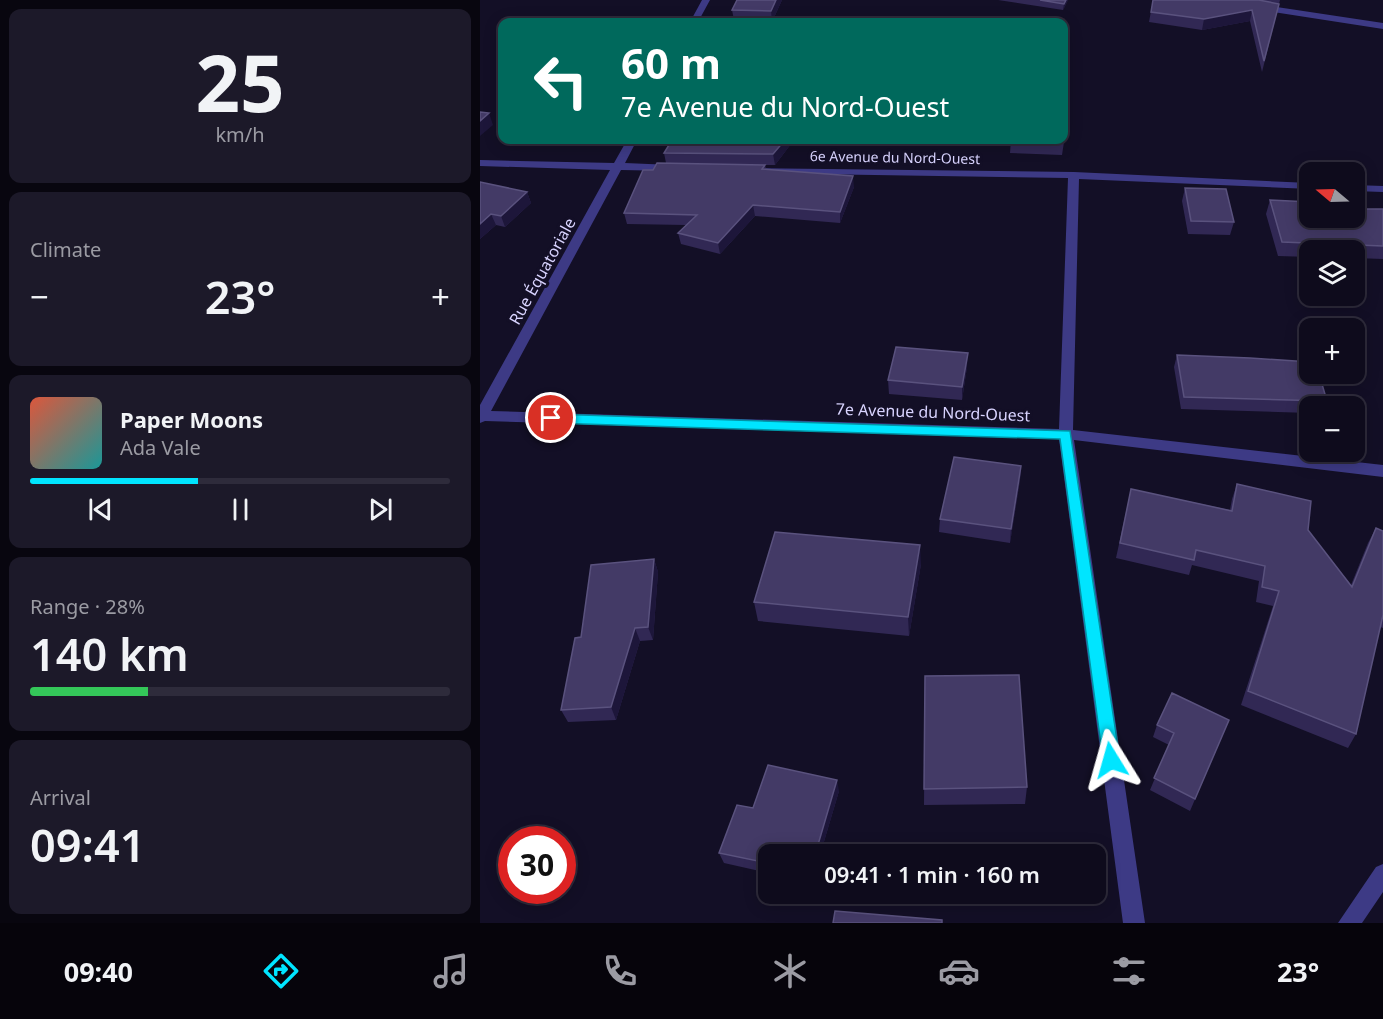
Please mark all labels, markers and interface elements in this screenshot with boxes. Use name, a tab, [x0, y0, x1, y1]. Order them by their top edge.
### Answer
text: 25	[195, 29, 285, 135]
text: 60 m	[621, 34, 721, 91]
icon: left	[522, 42, 600, 120]
text: 7e Avenue du Nord-Ouest	[621, 88, 949, 125]
text: km/h	[215, 121, 265, 148]
street label: 6e Avenue du Nord-Ouest	[810, 146, 980, 168]
north arrow	[1299, 162, 1365, 228]
map controls	[1299, 162, 1365, 462]
street label: Rue Équatoriale	[504, 214, 580, 328]
text: Climate	[30, 236, 101, 263]
button: layers	[1299, 240, 1365, 306]
text: 23°	[205, 266, 275, 327]
text: −	[30, 274, 49, 319]
text: +	[431, 274, 450, 319]
button: +	[1299, 318, 1365, 384]
pin	[525, 392, 576, 443]
button: −	[1299, 396, 1365, 462]
street label: 7e Avenue du Nord-Ouest	[835, 398, 1031, 426]
icon: arrive	[534, 401, 567, 434]
text: Paper Moons	[120, 404, 263, 434]
text: Ada Vale	[120, 434, 201, 461]
icon: previous	[84, 493, 117, 526]
icon: pause	[224, 493, 257, 526]
icon: next	[364, 493, 397, 526]
text: Range · 28%	[30, 593, 145, 620]
text: 140 km	[30, 623, 189, 684]
position arrow	[1079, 728, 1143, 792]
text: Arrival	[30, 784, 91, 811]
text: 09:41	[30, 814, 145, 875]
speed limit sign: 30	[498, 826, 576, 904]
text: 09:41 · 1 min · 160 m	[824, 859, 1040, 889]
icon: directions	[260, 950, 302, 992]
icon: music	[430, 950, 472, 992]
icon: phone	[599, 950, 641, 992]
icon: climate	[769, 950, 811, 992]
icon: car	[938, 950, 980, 992]
icon: filters	[1108, 950, 1150, 992]
text: 09:40	[64, 953, 133, 990]
text: 23°	[1277, 953, 1319, 990]

